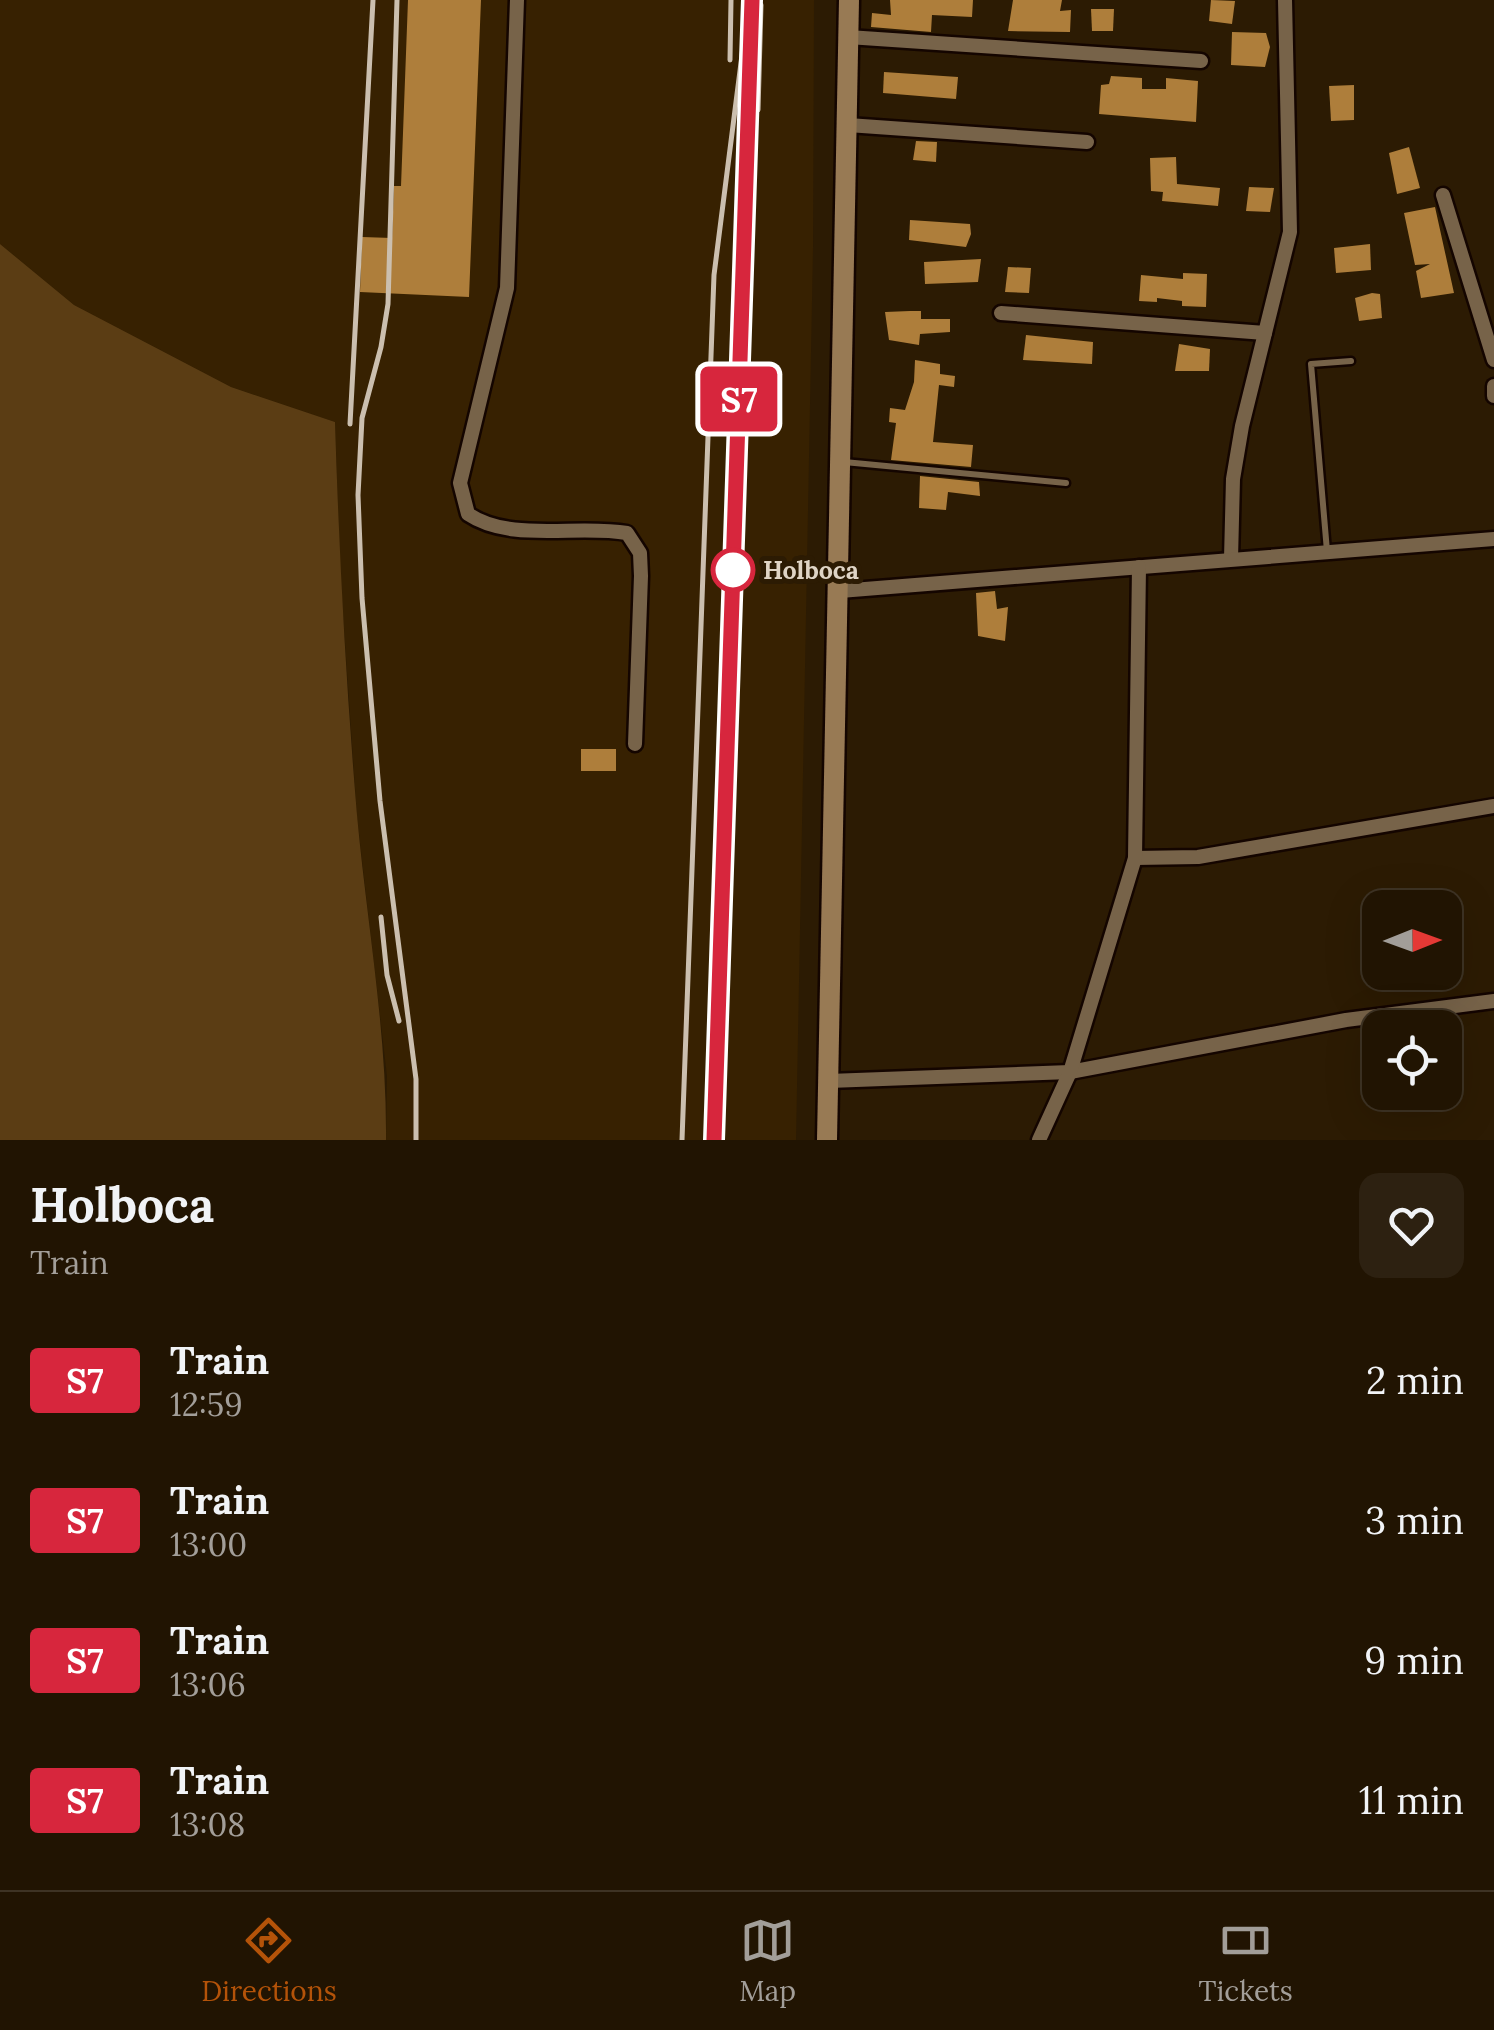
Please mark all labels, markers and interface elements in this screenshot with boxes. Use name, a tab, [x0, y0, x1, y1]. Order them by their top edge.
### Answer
line badge: S7	[694, 366, 784, 432]
text: S7	[720, 377, 758, 422]
marker: Holboca	[712, 549, 754, 591]
place label: Holboca	[763, 554, 859, 586]
north arrow	[1362, 890, 1462, 990]
map controls	[1362, 890, 1462, 1110]
button: locate	[1362, 1010, 1462, 1110]
button: heart	[1359, 1173, 1464, 1278]
text: Holboca	[30, 1174, 214, 1235]
text: Train	[30, 1242, 109, 1283]
text: Train	[170, 1336, 269, 1384]
text: 2 min	[1366, 1356, 1464, 1404]
text: S7	[66, 1358, 104, 1403]
text: 12:59	[170, 1384, 243, 1425]
text: Train	[170, 1476, 269, 1524]
text: 3 min	[1365, 1496, 1464, 1544]
text: S7	[66, 1498, 104, 1543]
text: 13:00	[170, 1524, 247, 1565]
text: Train	[170, 1616, 269, 1664]
text: 9 min	[1364, 1636, 1464, 1684]
text: S7	[66, 1638, 104, 1683]
text: 13:06	[170, 1664, 246, 1705]
text: Train	[170, 1756, 269, 1804]
text: 11 min	[1359, 1776, 1464, 1824]
text: S7	[66, 1778, 104, 1823]
text: 13:08	[170, 1804, 245, 1845]
tab: Directions	[201, 1913, 337, 2009]
tab: Map	[739, 1913, 796, 2009]
tab: Tickets	[1198, 1913, 1293, 2009]

